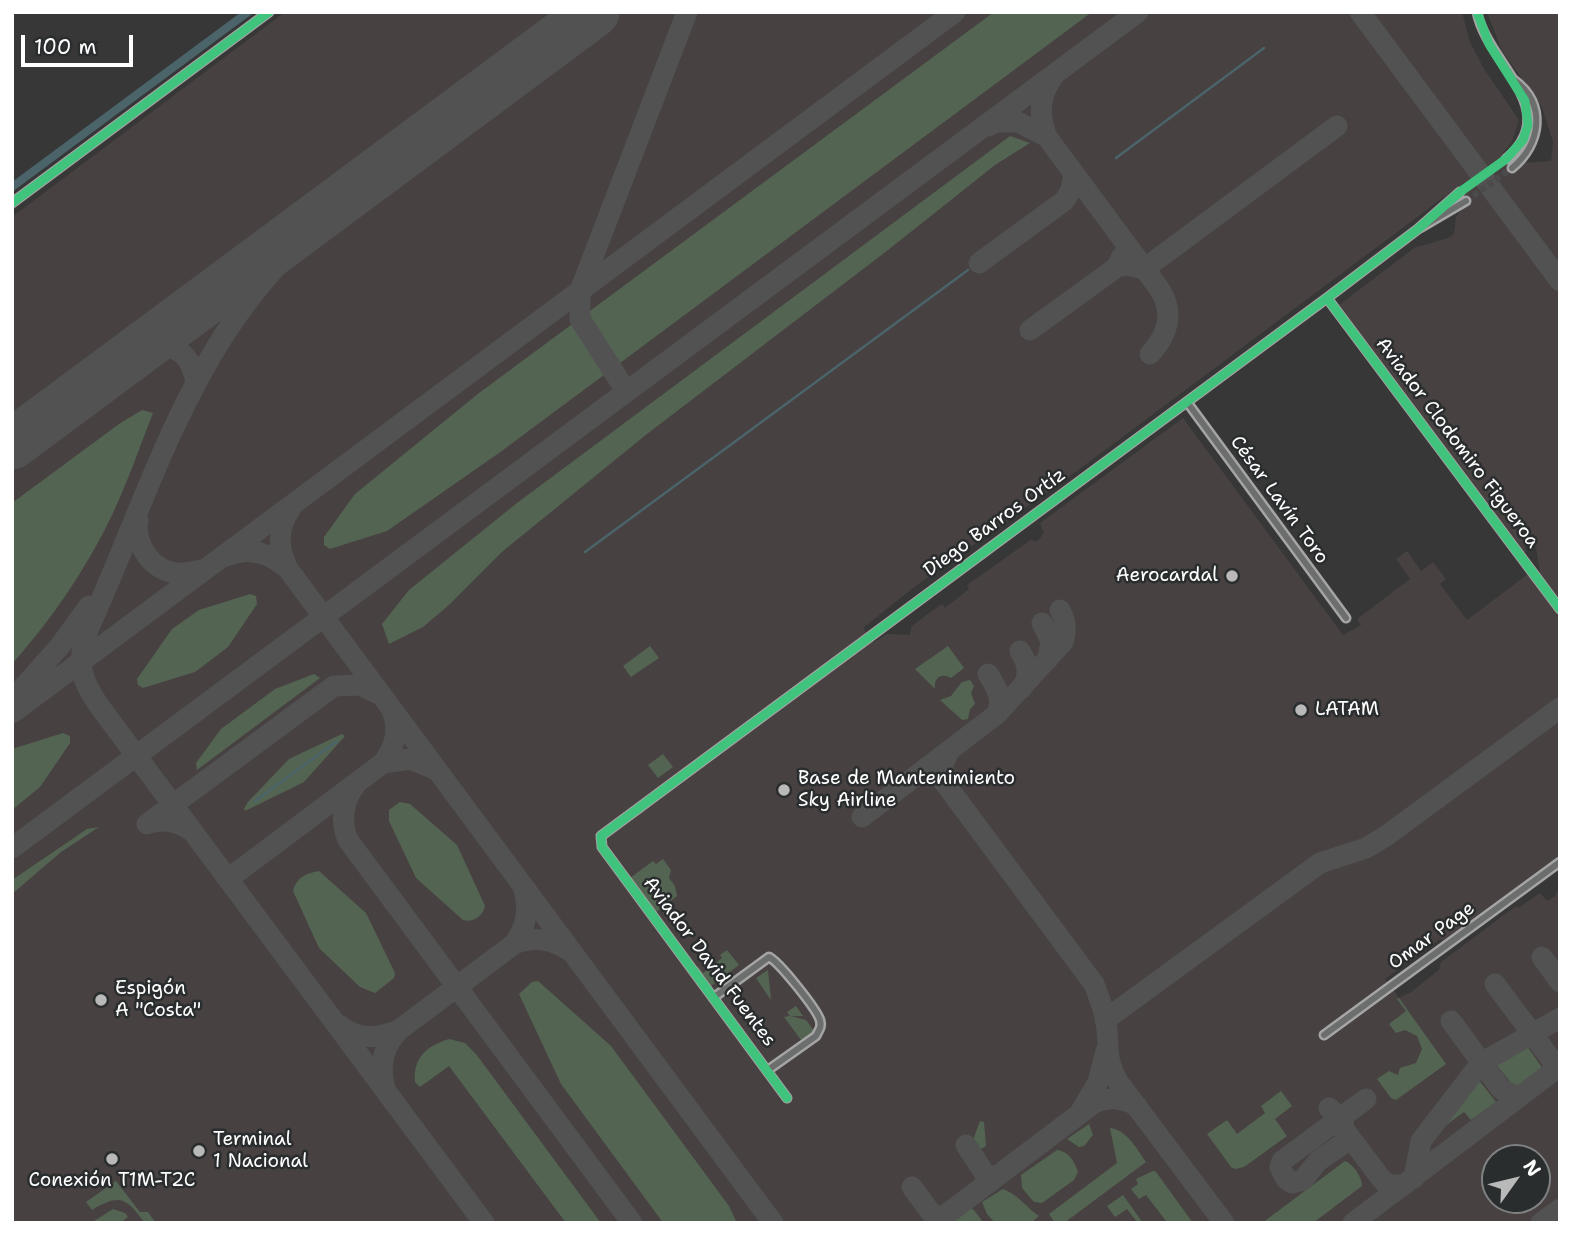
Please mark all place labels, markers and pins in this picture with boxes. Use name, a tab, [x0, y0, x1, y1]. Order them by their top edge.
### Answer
place label: Aerocardal	[1116, 565, 1218, 587]
marker: Aerocardal	[1224, 568, 1240, 584]
place label: LATAM	[1315, 699, 1379, 721]
marker: LATAM	[1293, 702, 1309, 718]
place label: Base de Mantenimiento Sky Airline	[798, 768, 1015, 812]
marker: Base de Mantenimiento Sky Airline	[776, 782, 792, 798]
place label: Espigón A "Costa"	[115, 978, 201, 1022]
marker: Espigón A "Costa"	[93, 992, 109, 1008]
place label: Terminal 1 Nacional	[213, 1129, 308, 1173]
marker: Terminal 1 Nacional	[191, 1143, 207, 1159]
marker: Conexión T1M-T2C	[104, 1151, 120, 1167]
place label: Conexión T1M-T2C	[29, 1170, 195, 1192]

